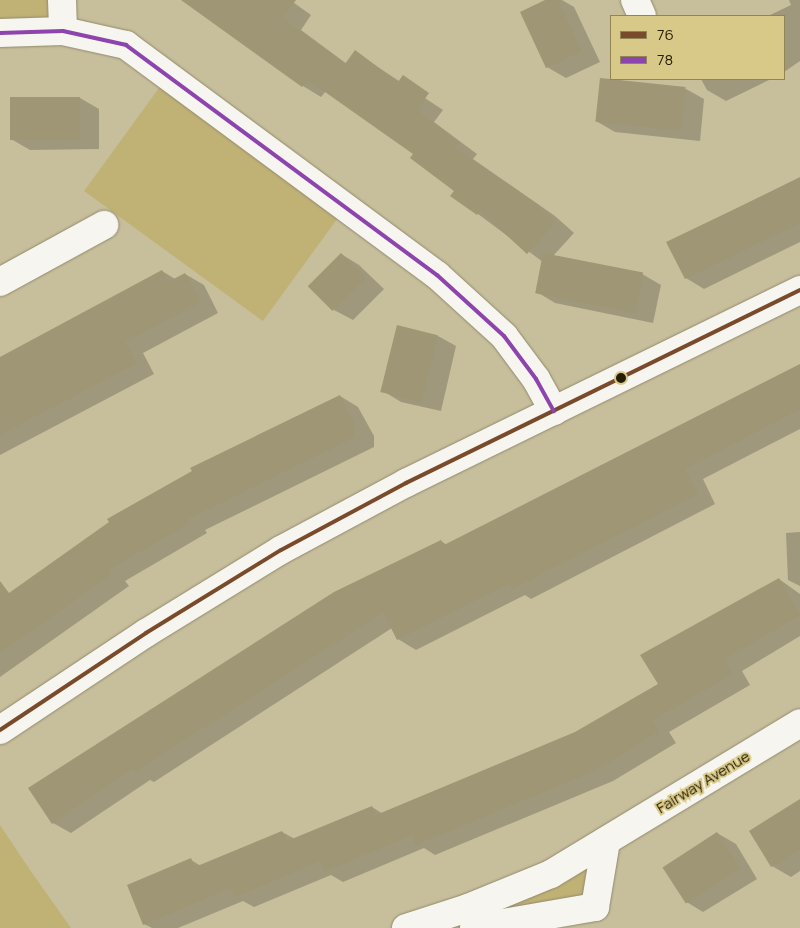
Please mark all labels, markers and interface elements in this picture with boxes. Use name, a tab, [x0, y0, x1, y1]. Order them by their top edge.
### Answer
legend	[610, 15, 785, 80]
text: 76	[657, 24, 674, 45]
text: 78	[657, 49, 673, 70]
unlabelled marker	[616, 373, 626, 383]
street label: Fairway Avenue	[653, 747, 753, 817]

